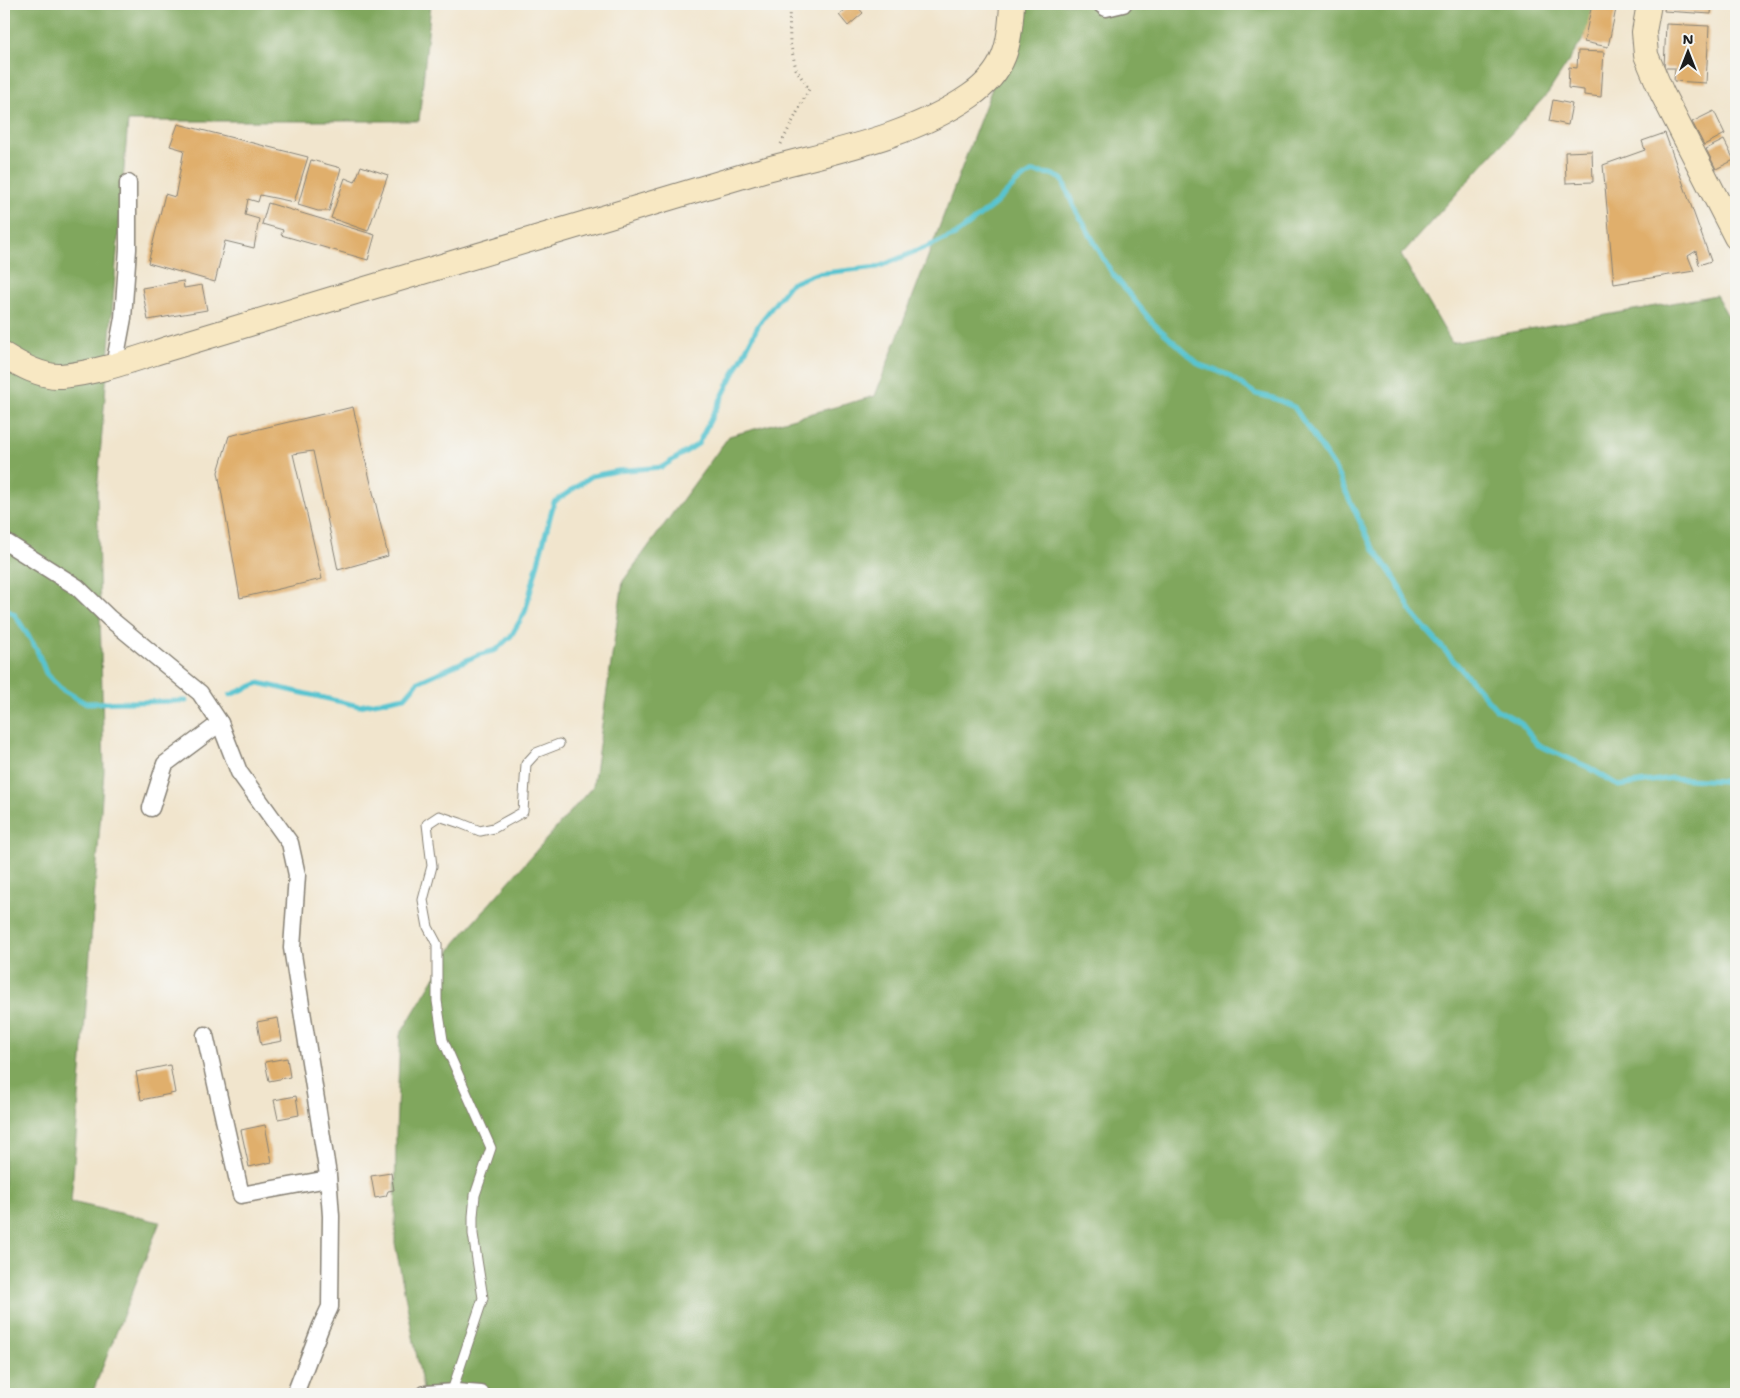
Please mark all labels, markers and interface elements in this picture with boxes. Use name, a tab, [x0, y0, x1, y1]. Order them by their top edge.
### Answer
north arrow	[1662, 28, 1712, 78]
text: N	[1682, 30, 1694, 48]

